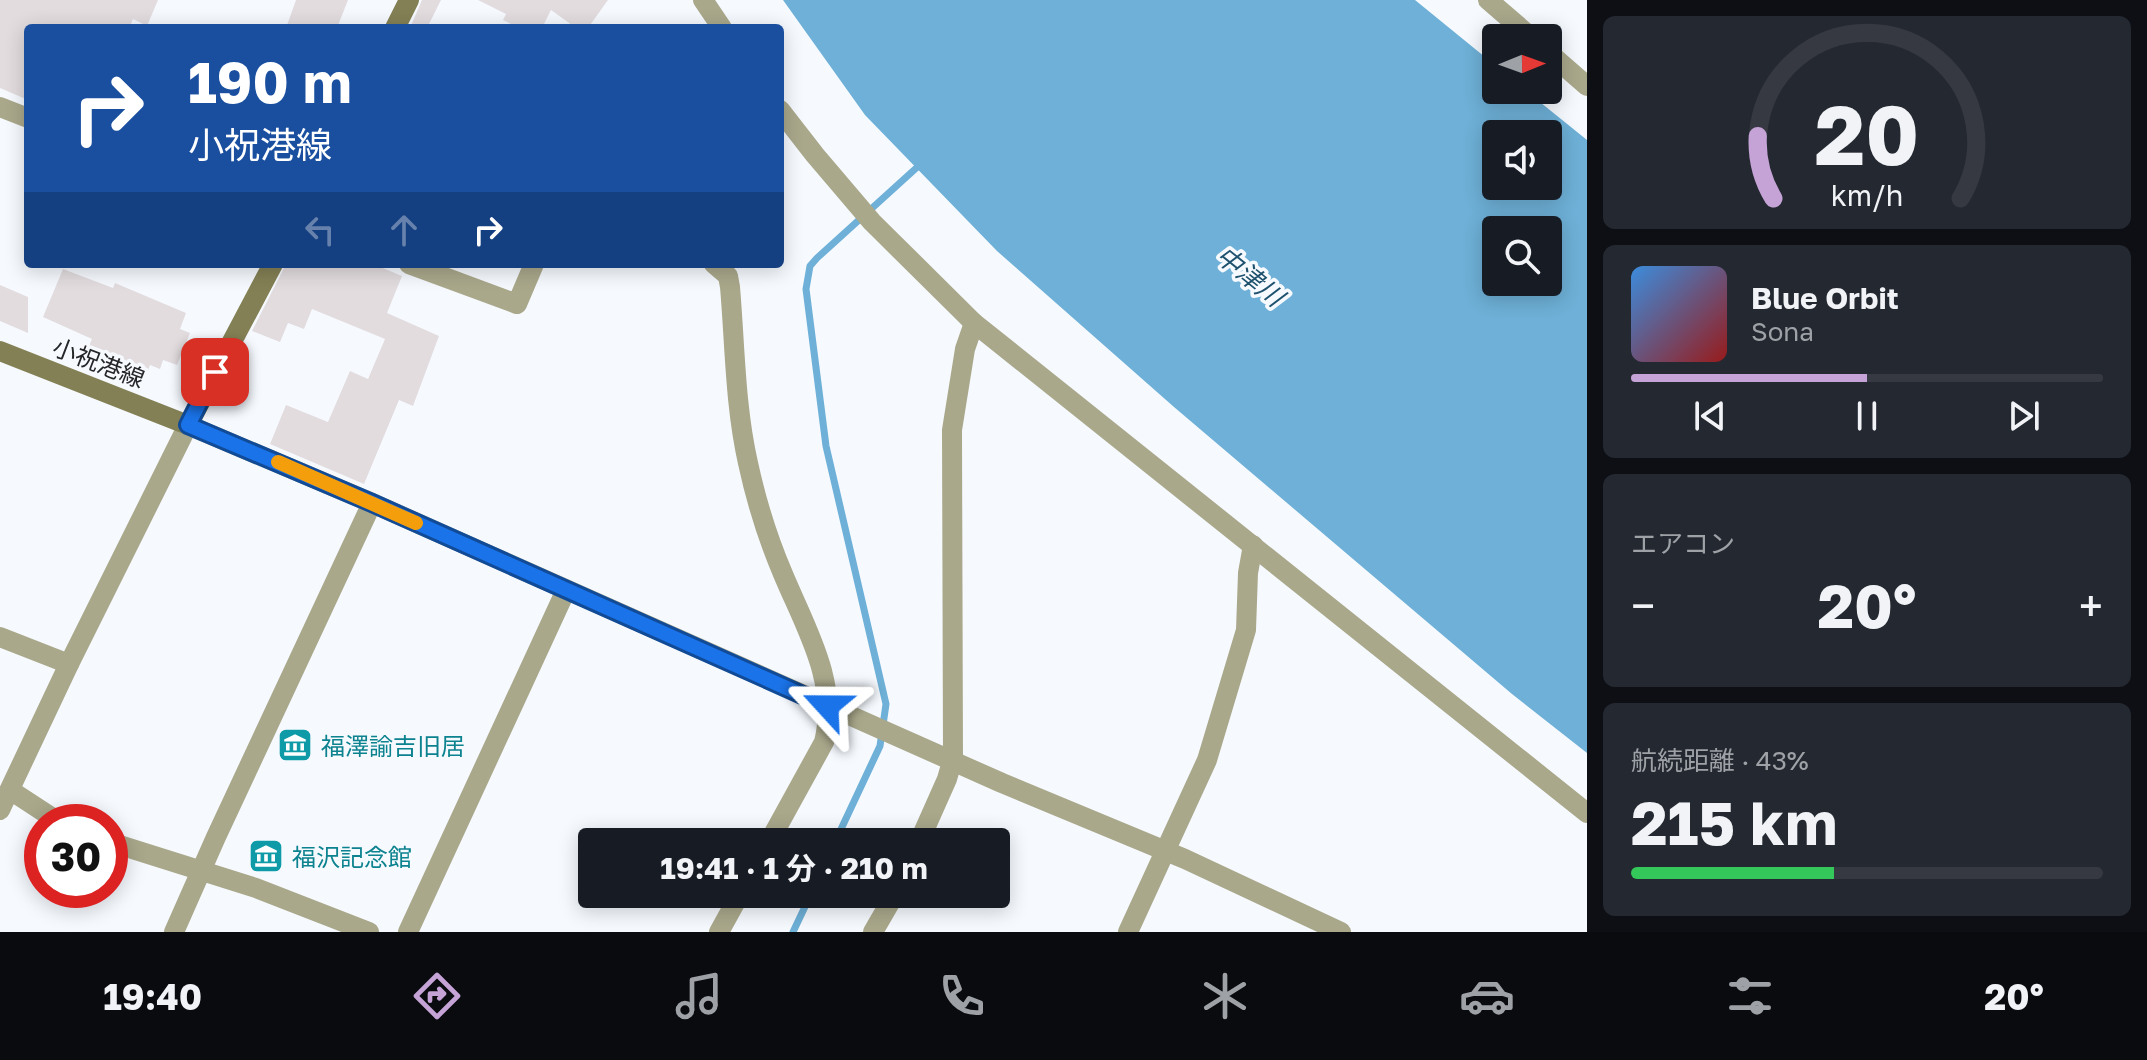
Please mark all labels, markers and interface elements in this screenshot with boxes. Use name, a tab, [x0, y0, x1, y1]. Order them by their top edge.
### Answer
north arrow	[1482, 24, 1562, 104]
map controls	[1482, 24, 1562, 296]
text: 190 m	[188, 48, 352, 115]
icon: right	[56, 56, 160, 160]
text: 20	[1815, 82, 1919, 182]
button: sound	[1482, 120, 1562, 200]
text: 小祝港線	[188, 123, 332, 166]
text: km/h	[1831, 178, 1903, 212]
icon: left	[298, 208, 342, 252]
icon: ahead	[382, 208, 426, 252]
icon: right	[466, 208, 510, 252]
button: search	[1482, 216, 1562, 296]
water label: 中津川	[1210, 239, 1292, 314]
text: Blue Orbit	[1751, 280, 1899, 316]
text: Sona	[1751, 316, 1814, 347]
street label: 小祝港線	[49, 331, 149, 393]
pin	[181, 338, 249, 406]
icon: arrive	[193, 350, 237, 394]
icon: previous	[1688, 394, 1732, 438]
icon: pause	[1845, 394, 1889, 438]
icon: next	[2002, 394, 2046, 438]
text: エアコン	[1631, 528, 1735, 559]
text: 20°	[1818, 569, 1917, 641]
text: −	[1631, 579, 1655, 632]
text: +	[2079, 579, 2103, 632]
position arrow	[785, 664, 869, 748]
museum icon: 福澤諭吉旧居	[276, 726, 314, 764]
place label: 福澤諭吉旧居	[321, 731, 465, 760]
text: 航続距離 · 43%	[1631, 745, 1809, 776]
text: 215 km	[1631, 786, 1837, 858]
speed limit sign: 30	[24, 804, 128, 908]
museum icon: 福沢記念館	[247, 837, 285, 875]
place label: 福沢記念館	[292, 842, 412, 871]
text: 19:41 · 1 分 · 210 m	[660, 850, 928, 886]
icon: directions	[409, 968, 465, 1024]
icon: music	[671, 968, 727, 1024]
icon: phone	[934, 968, 990, 1024]
icon: climate	[1197, 968, 1253, 1024]
icon: car	[1459, 968, 1515, 1024]
icon: filters	[1722, 968, 1778, 1024]
text: 19:40	[103, 975, 202, 1018]
text: 20°	[1984, 975, 2044, 1018]

